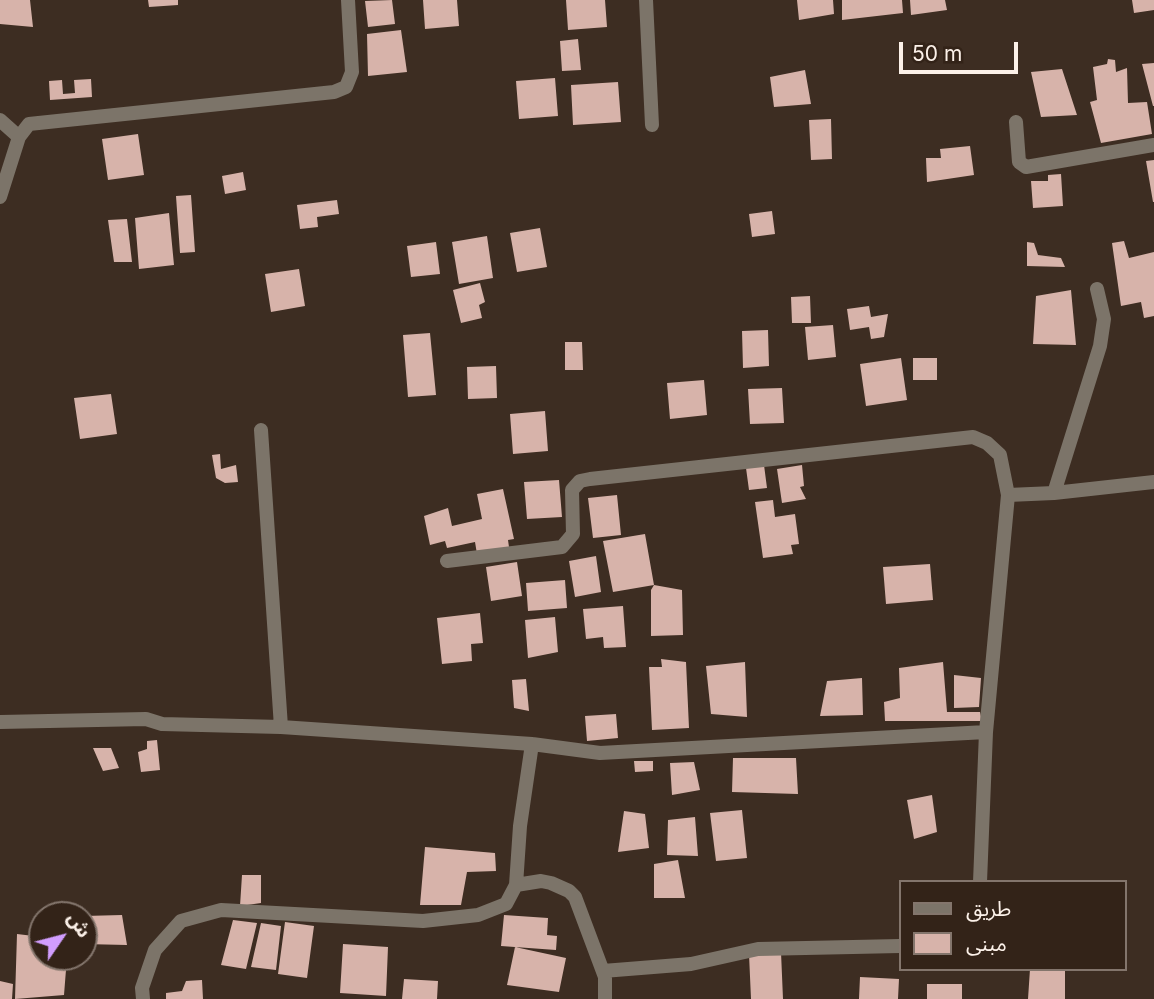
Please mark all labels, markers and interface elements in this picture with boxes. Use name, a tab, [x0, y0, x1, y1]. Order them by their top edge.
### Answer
scale bar	[902, 28, 1021, 72]
text: 50 m	[912, 41, 962, 66]
legend	[898, 880, 1126, 971]
text: طريق	[966, 896, 1011, 921]
north arrow	[28, 901, 98, 971]
text: ش	[62, 908, 96, 942]
text: مبنى	[966, 931, 1007, 956]

